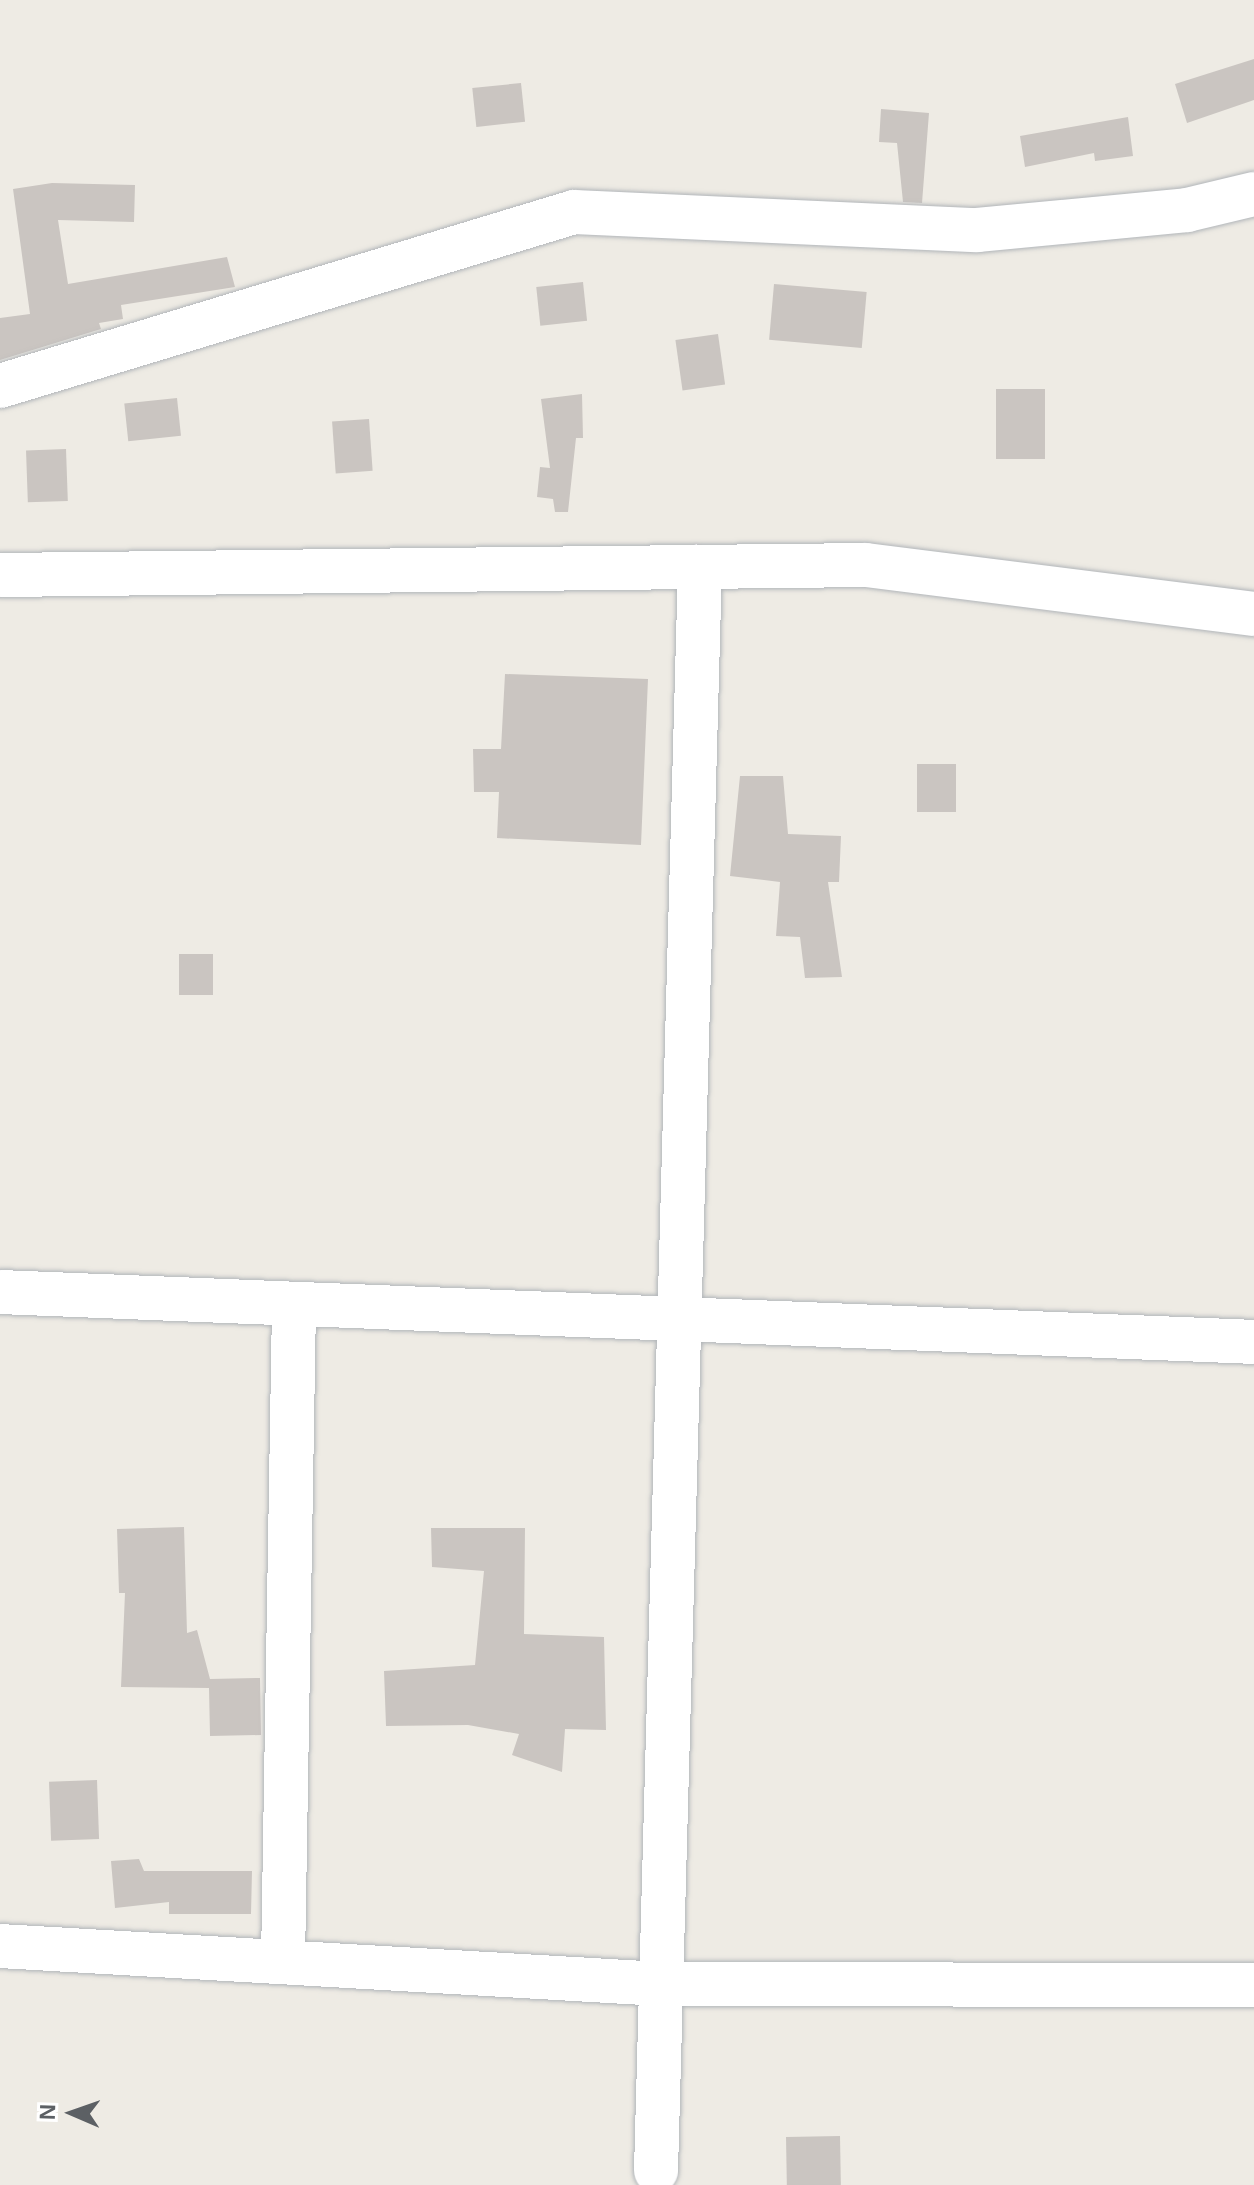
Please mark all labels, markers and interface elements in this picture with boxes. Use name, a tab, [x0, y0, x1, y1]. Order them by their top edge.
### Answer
north arrow	[32, 2073, 112, 2153]
text: N	[35, 2104, 60, 2121]

